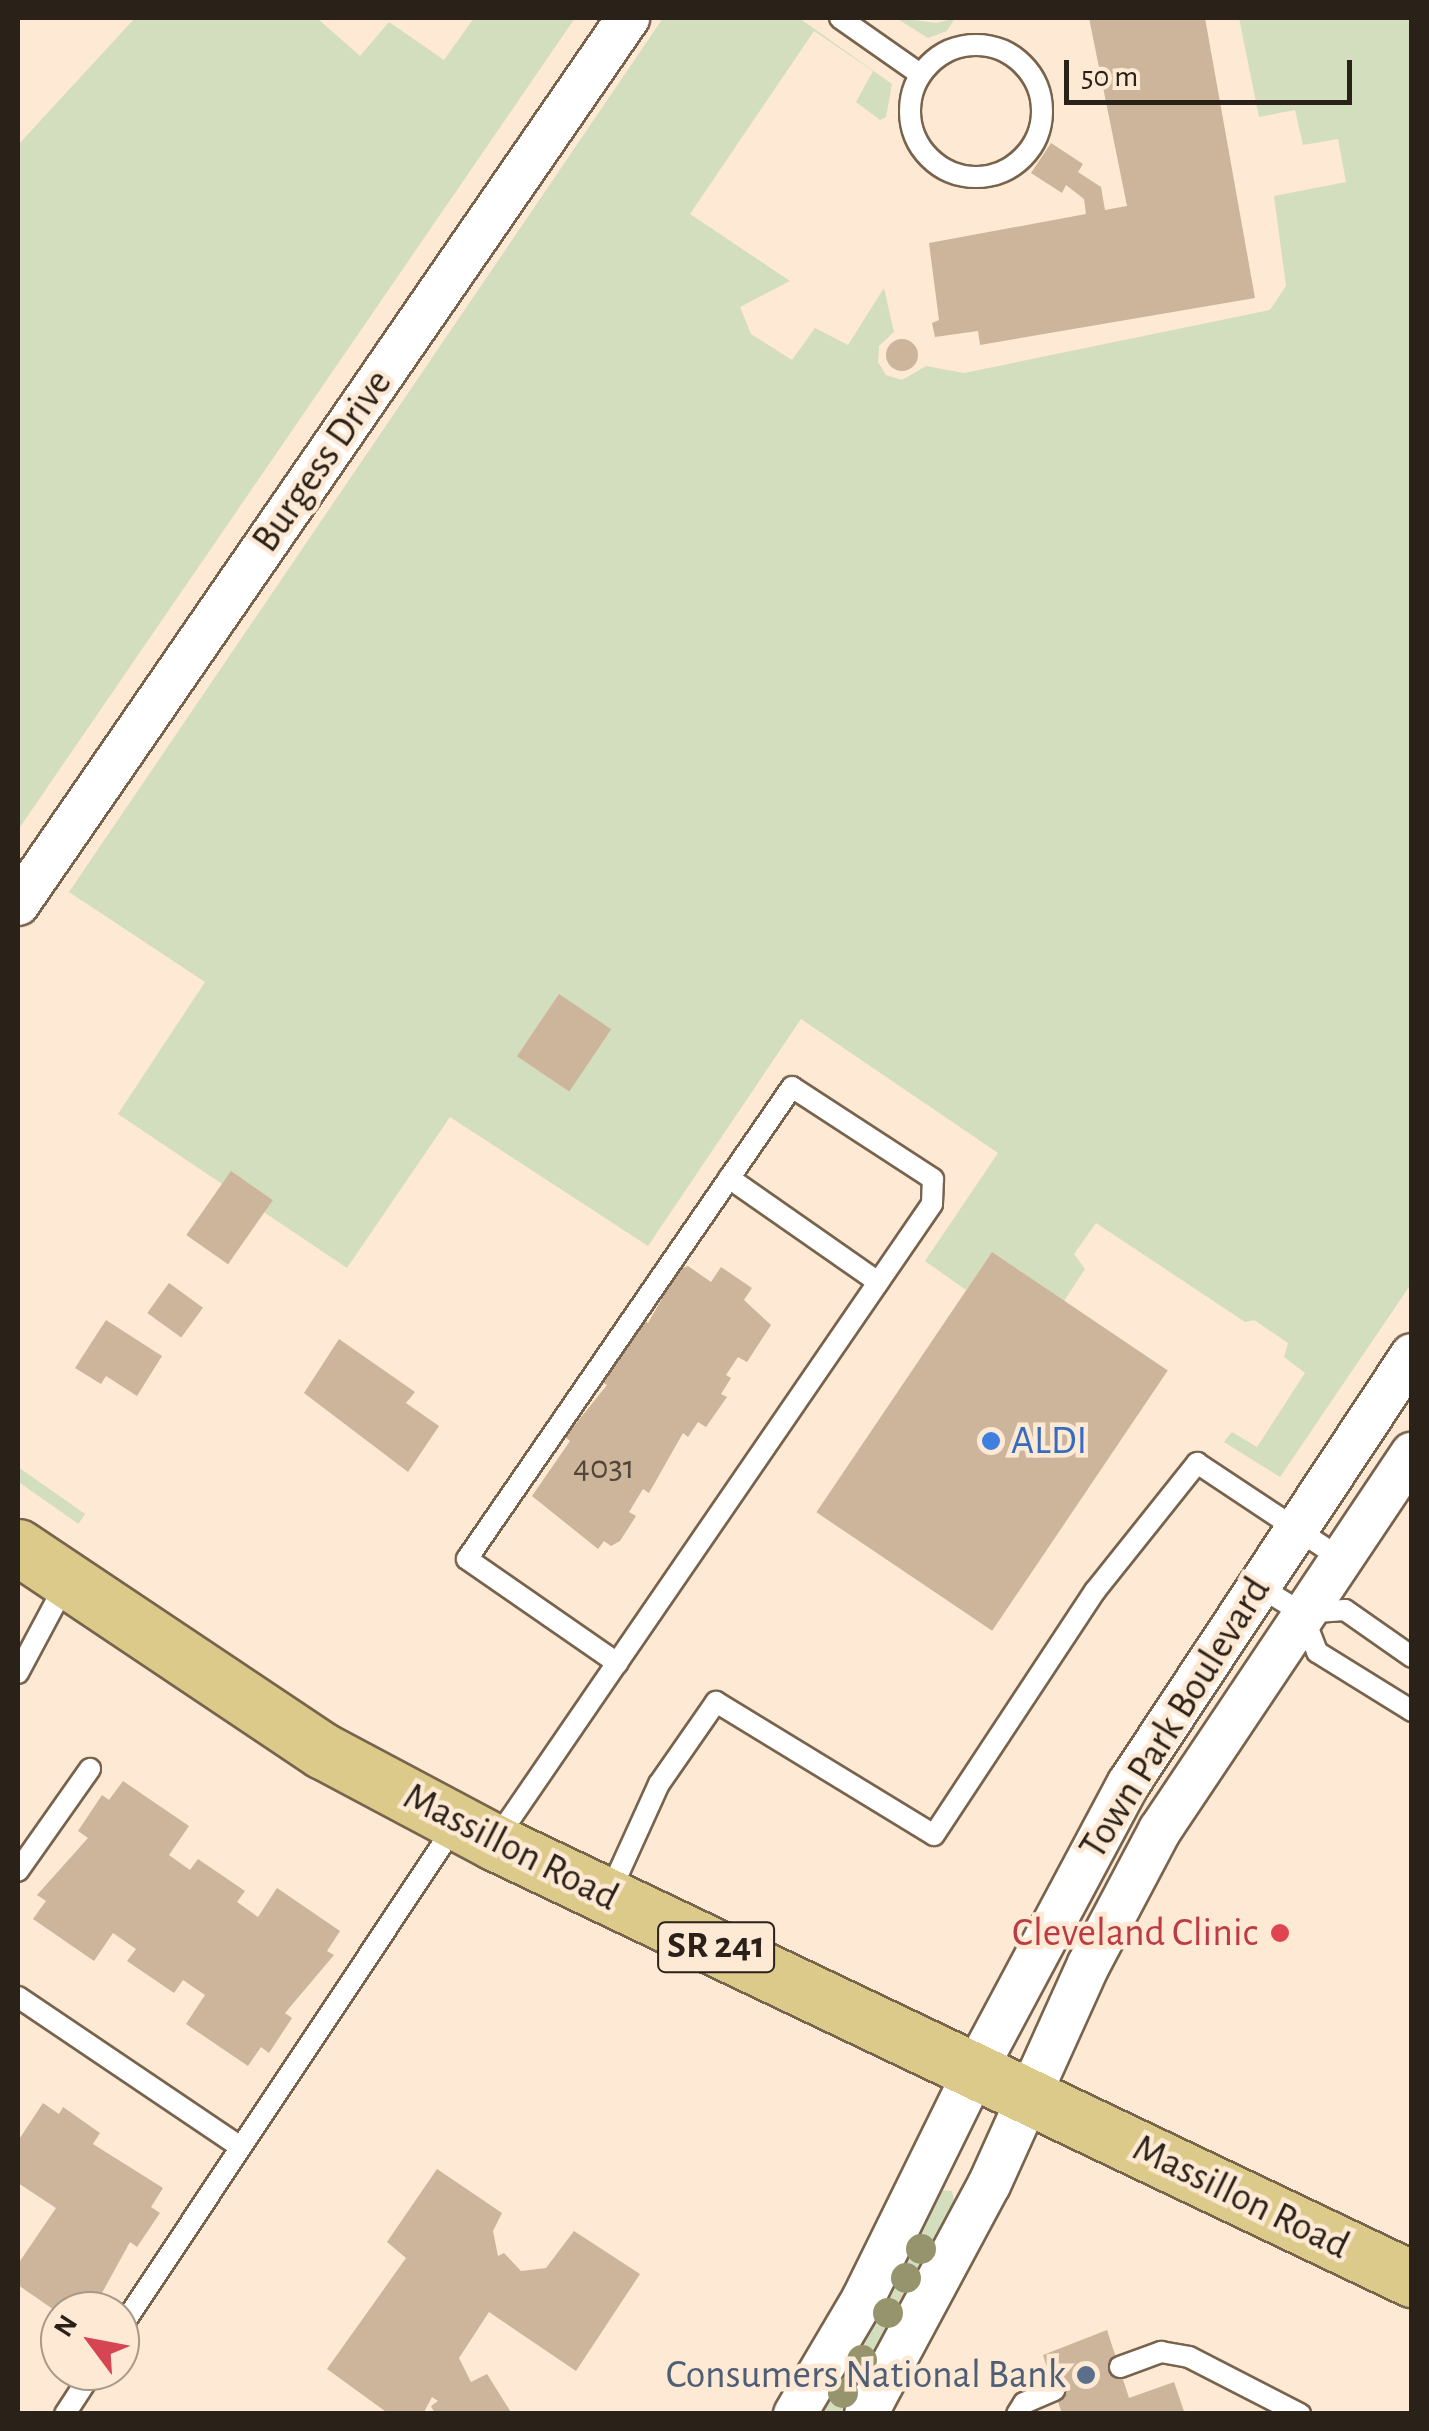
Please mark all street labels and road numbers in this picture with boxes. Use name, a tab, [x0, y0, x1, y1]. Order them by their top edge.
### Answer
street label: Burgess Drive	[242, 361, 402, 561]
street label: Town Park Boulevard	[1069, 1568, 1281, 1868]
street label: Massillon Road	[396, 1772, 626, 1922]
road number: SR 241	[656, 1914, 776, 1980]
street label: Massillon Road	[1125, 2124, 1357, 2270]

